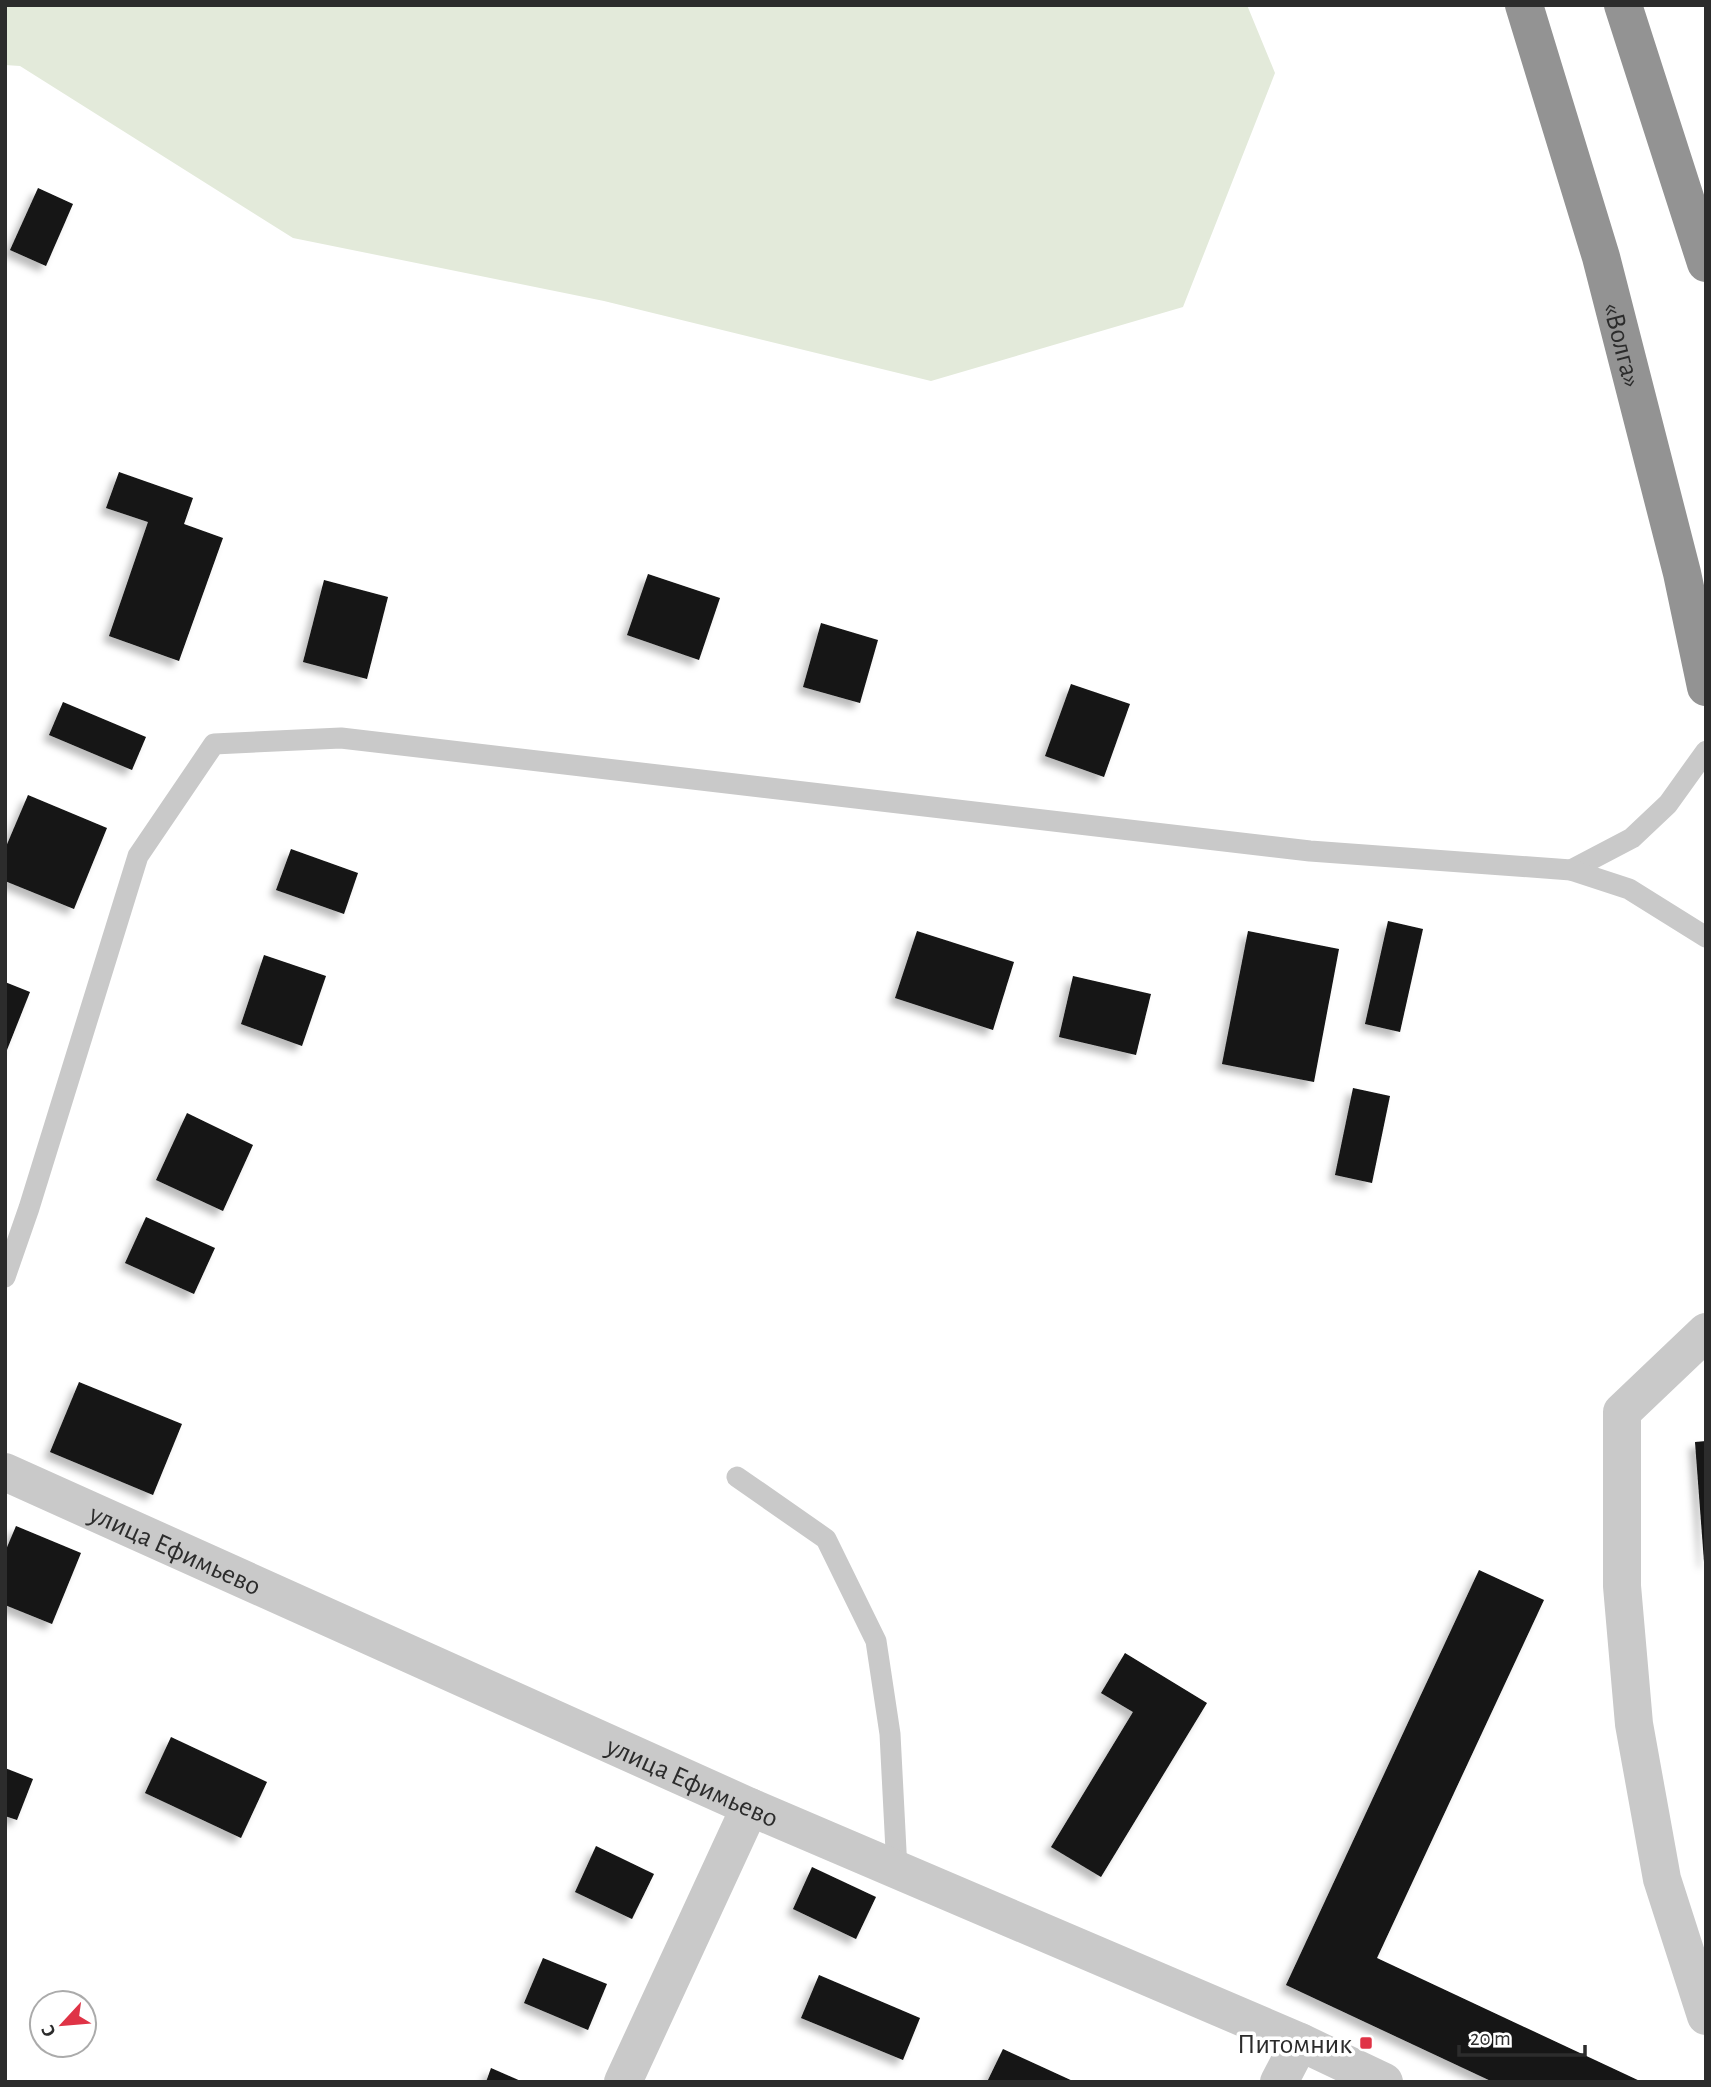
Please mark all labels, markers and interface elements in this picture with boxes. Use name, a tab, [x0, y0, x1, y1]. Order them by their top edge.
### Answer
street label: «Волга»	[1597, 300, 1646, 390]
street label: улица Ефимьево	[84, 1499, 265, 1601]
street label: улица Ефимьево	[601, 1732, 782, 1833]
north arrow	[28, 1989, 98, 2059]
scale bar	[1459, 2014, 1585, 2058]
text: С	[38, 2022, 60, 2040]
text: 20 m	[1470, 2028, 1511, 2049]
place label: Питомник	[1237, 2031, 1352, 2059]
marker: Питомник	[1358, 2035, 1374, 2051]

